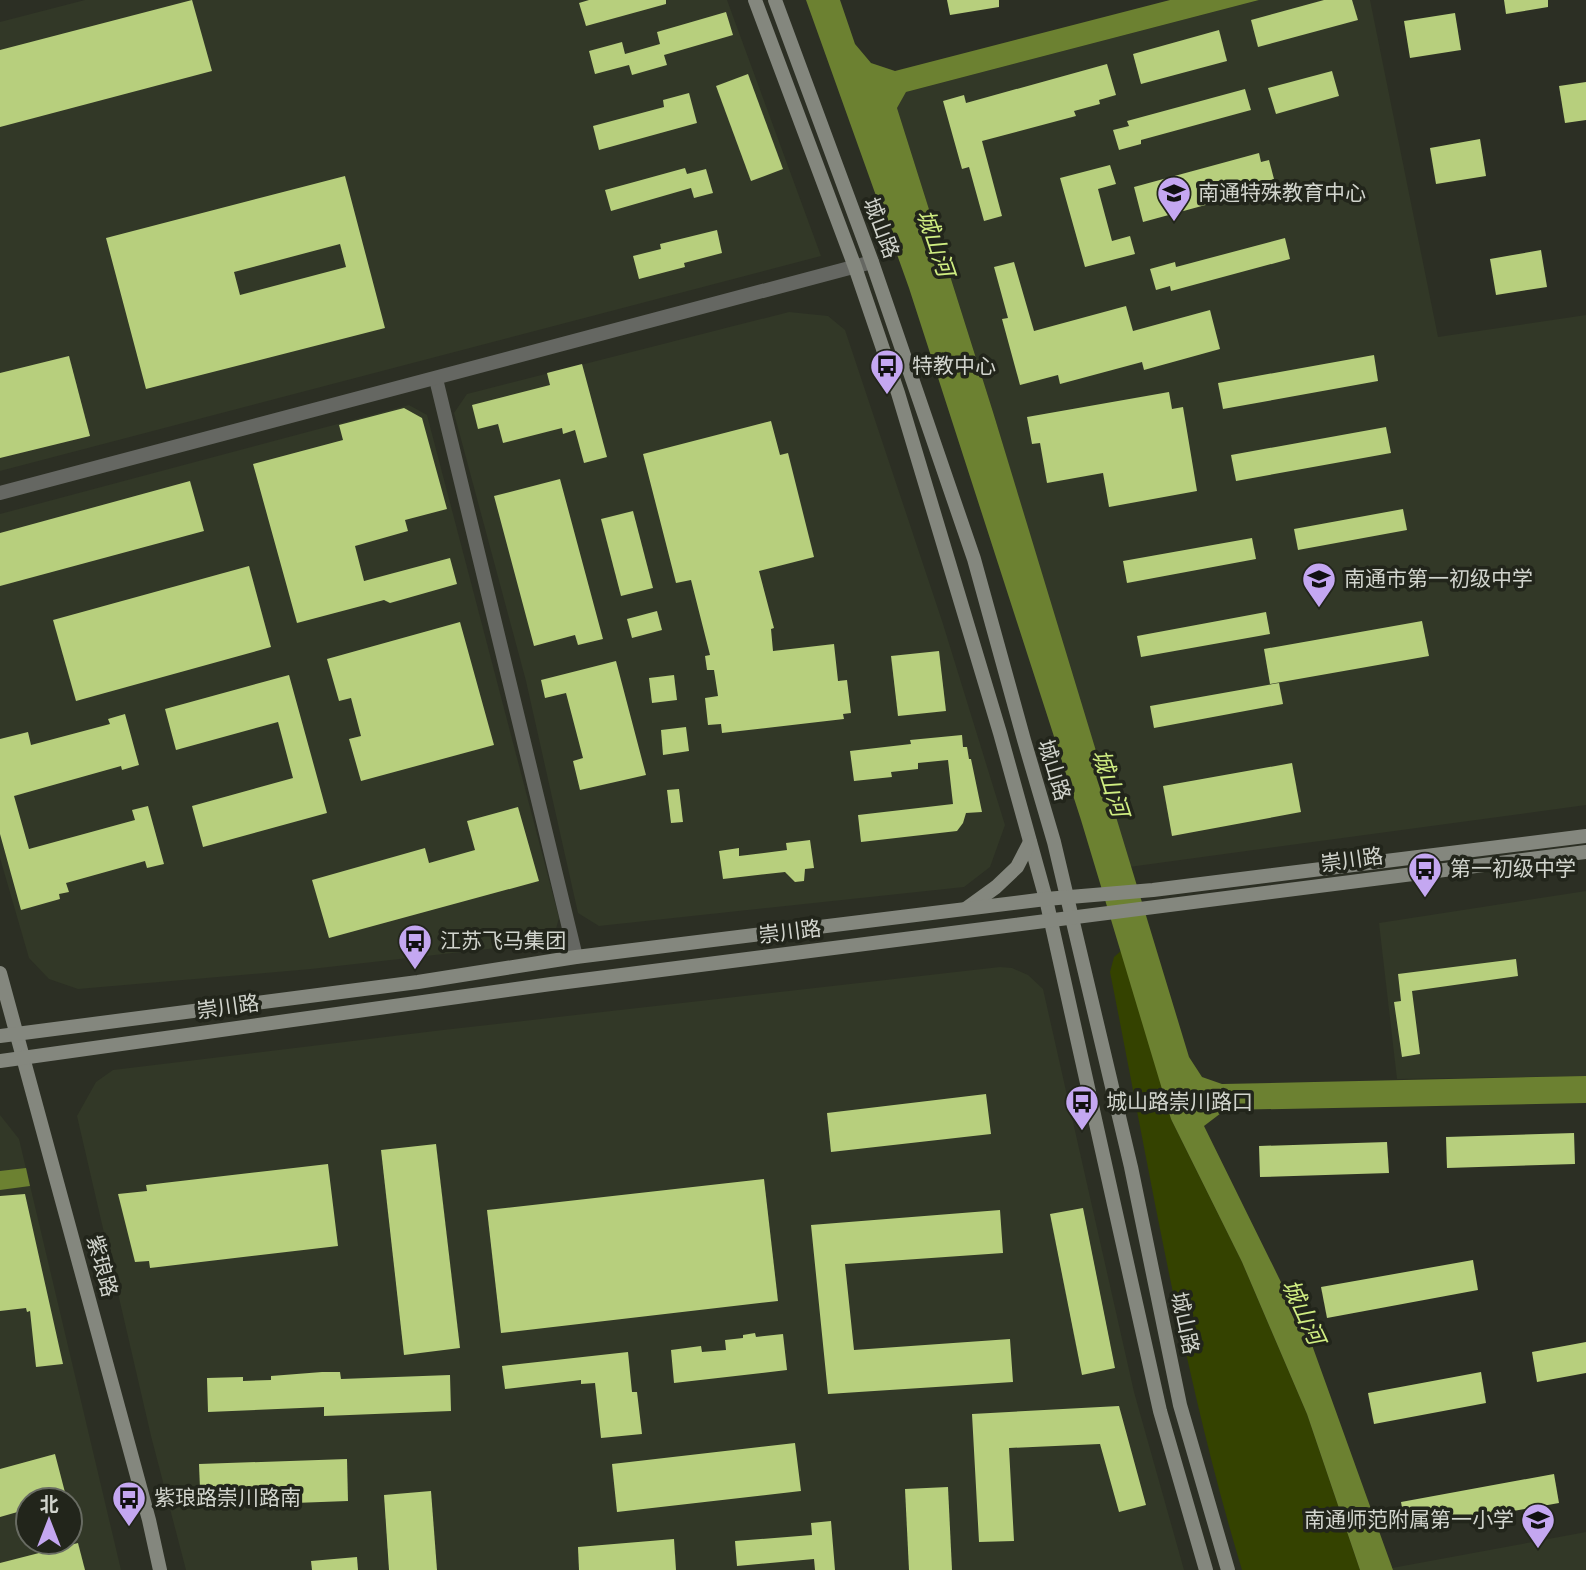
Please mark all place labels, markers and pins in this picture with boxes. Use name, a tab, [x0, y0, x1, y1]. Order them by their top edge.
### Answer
school or university icon: 南通特殊教育中心	[1155, 174, 1193, 223]
place label: 南通特殊教育中心	[1198, 181, 1366, 205]
bus stop icon: 特教中心	[868, 347, 906, 396]
place label: 特教中心	[912, 354, 996, 378]
school or university icon: 南通市第一初级中学	[1300, 560, 1338, 609]
place label: 南通市第一初级中学	[1344, 567, 1533, 591]
bus stop icon: 第一初级中学	[1406, 850, 1444, 899]
place label: 第一初级中学	[1450, 857, 1576, 881]
bus stop icon: 江苏飞马集团	[396, 922, 434, 971]
place label: 江苏飞马集团	[440, 929, 566, 953]
bus stop icon: 城山路崇川路口	[1063, 1083, 1101, 1132]
place label: 城山路崇川路口	[1106, 1090, 1253, 1114]
bus stop icon: 紫琅路崇川路南	[110, 1479, 148, 1528]
place label: 紫琅路崇川路南	[154, 1486, 301, 1510]
school or university icon: 南通师范附属第一小学	[1519, 1501, 1557, 1550]
place label: 南通师范附属第一小学	[1304, 1508, 1514, 1532]

